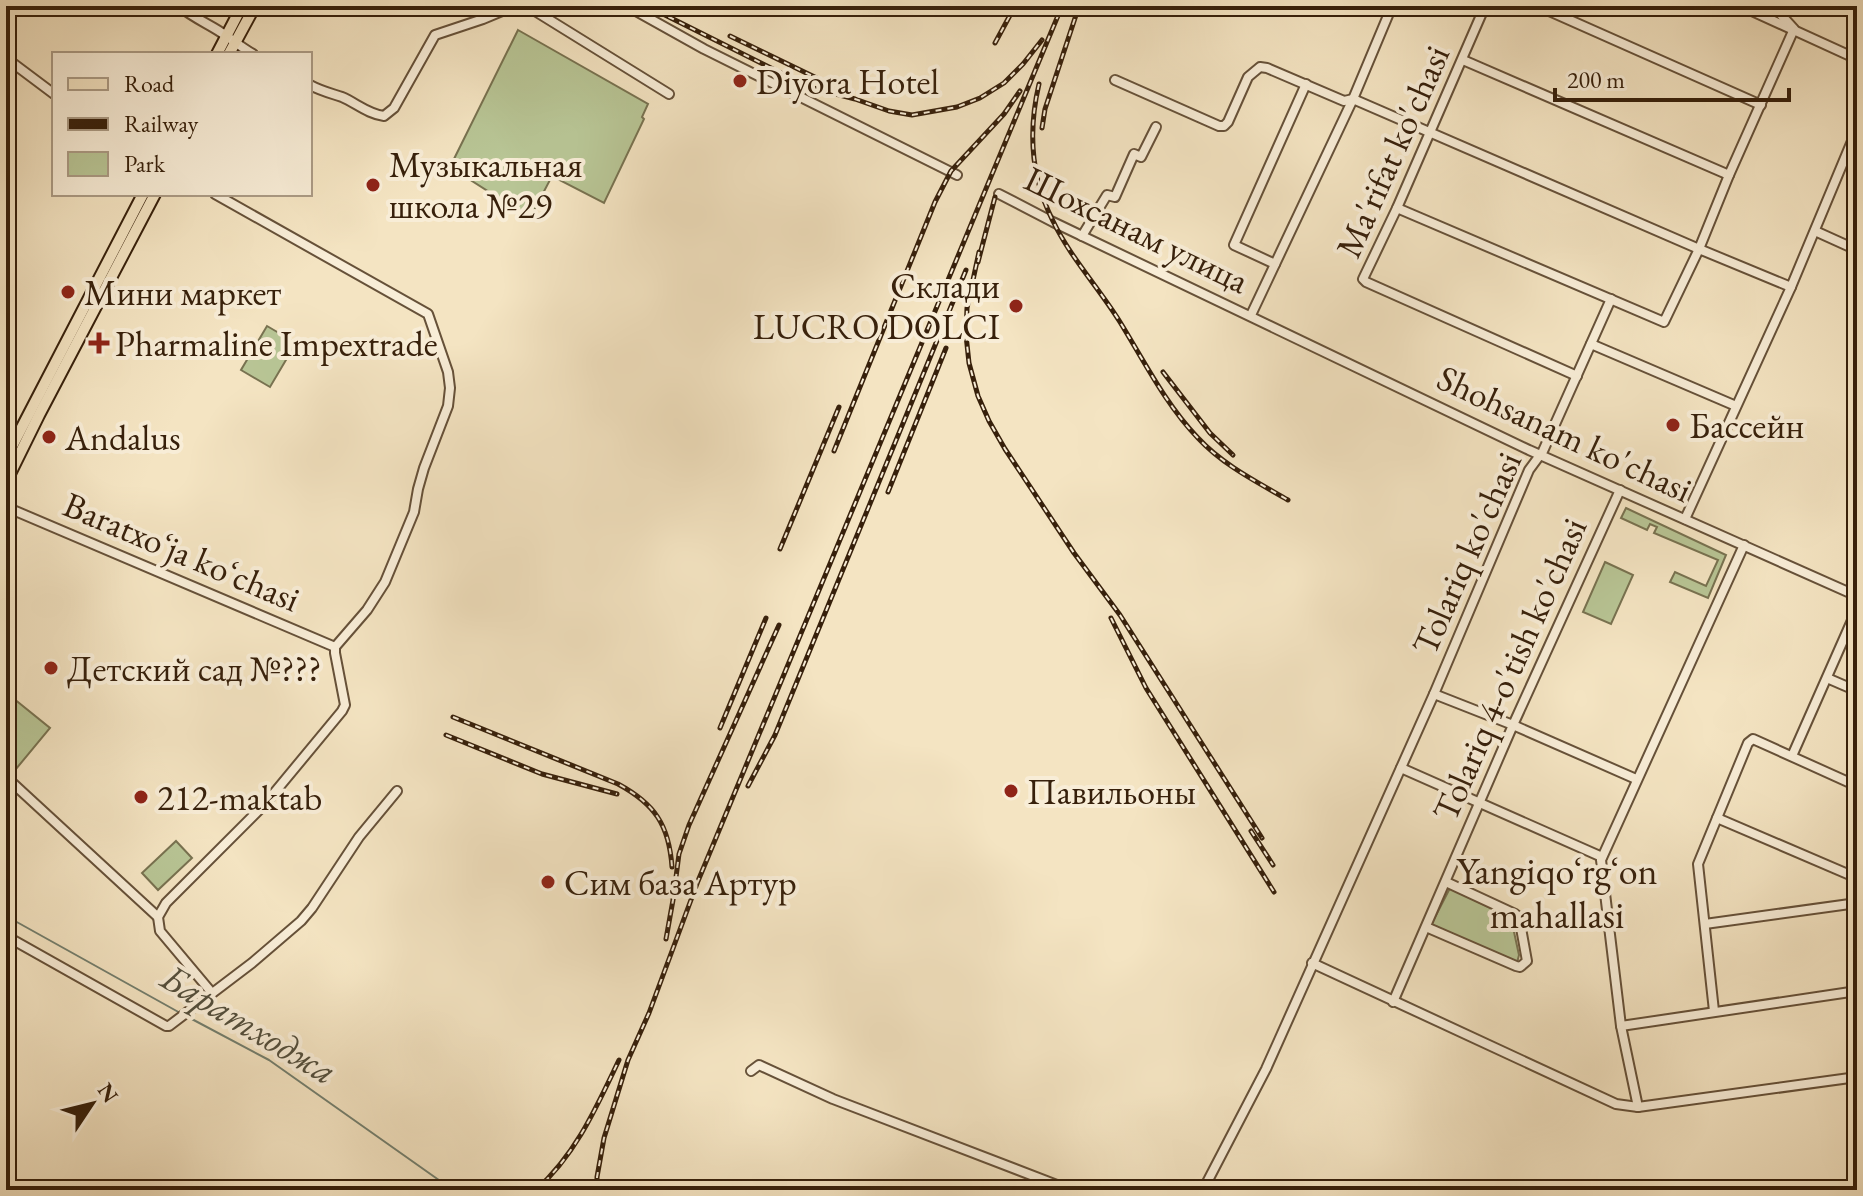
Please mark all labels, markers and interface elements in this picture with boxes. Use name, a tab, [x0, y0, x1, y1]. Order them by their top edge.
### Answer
street label: Ma'rifat ko'chasi	[1325, 38, 1460, 265]
legend	[52, 52, 312, 196]
scale bar	[1555, 52, 1789, 102]
place label: Diyora Hotel	[756, 58, 939, 105]
text: 200 m	[1567, 64, 1625, 95]
text: Road	[124, 68, 175, 99]
marker: Diyora Hotel	[731, 72, 749, 90]
text: Railway	[124, 108, 199, 139]
place label: Музыкальная школа №29	[389, 141, 583, 229]
text: Park	[124, 148, 166, 179]
street label: Шохсанам улица	[1017, 155, 1257, 304]
marker: Музыкальная школа №29	[364, 176, 382, 194]
place label: Склади LUCRO DOLCI	[753, 262, 1000, 350]
place label: Мини маркет	[84, 269, 281, 316]
marker: Мини маркет	[59, 283, 77, 301]
marker: Склади LUCRO DOLCI	[1007, 297, 1025, 315]
place label: Pharmaline Impextrade	[115, 320, 438, 367]
marker: Pharmaline Impextrade	[90, 334, 108, 352]
street label: Shohsanam ko'chasi	[1430, 354, 1700, 513]
place label: Бассейн	[1689, 402, 1804, 449]
place label: Andalus	[64, 414, 181, 461]
marker: Бассейн	[1664, 416, 1682, 434]
marker: Andalus	[40, 428, 58, 446]
street label: Tolariq ko'chasi	[1401, 444, 1532, 662]
street label: Baratxoʻja koʻchasi	[56, 481, 307, 622]
street label: Tolariq 4-o'tish ko'chasi	[1421, 510, 1598, 828]
place label: Детский сад №???	[67, 645, 322, 692]
marker: Детский сад №???	[42, 659, 60, 677]
place label: Павильоны	[1027, 768, 1196, 815]
place label: 212-maktab	[157, 774, 322, 821]
marker: Павильоны	[1002, 782, 1020, 800]
marker: 212-maktab	[132, 788, 150, 806]
district label: Yangiqoʻrgʻon mahallasi	[1456, 846, 1658, 939]
place label: Сим база Артур	[564, 859, 797, 906]
marker: Сим база Артур	[539, 873, 557, 891]
water label: Баратходжа	[152, 951, 346, 1095]
north arrow	[52, 1064, 132, 1144]
text: N	[91, 1077, 125, 1109]

